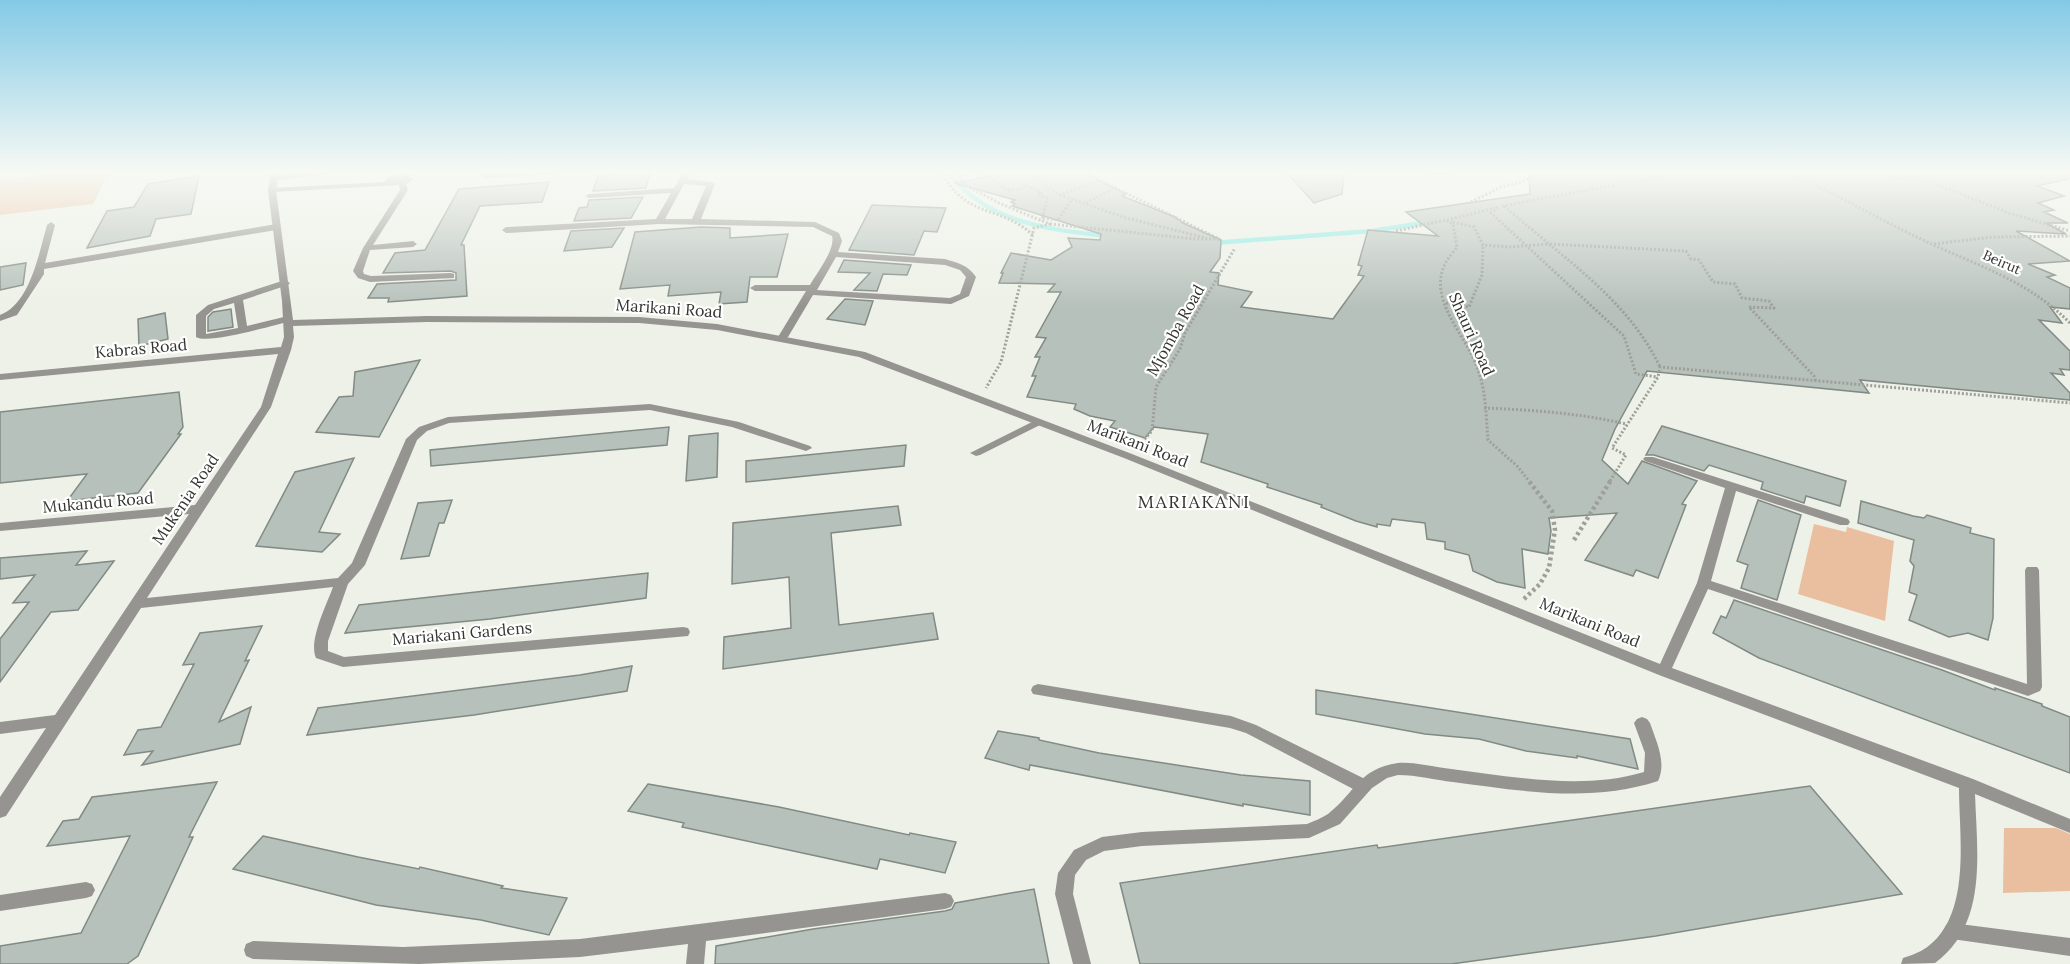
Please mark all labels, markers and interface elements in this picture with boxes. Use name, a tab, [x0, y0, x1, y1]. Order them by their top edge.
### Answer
street label: Beirut	[1980, 246, 2024, 279]
street label: Mjomba Road	[1142, 280, 1209, 379]
street label: Shauri Road	[1445, 289, 1499, 379]
street label: Marikani Road	[615, 294, 723, 322]
street label: Kabras Road	[94, 334, 188, 362]
street label: Marikani Road	[1085, 415, 1192, 472]
street label: Mukenia Road	[147, 449, 223, 548]
street label: Mukandu Road	[42, 487, 155, 517]
district label: MARIAKANI	[1137, 490, 1251, 513]
street label: Marikani Road	[1537, 593, 1644, 651]
street label: Mariakani Gardens	[391, 617, 533, 649]

